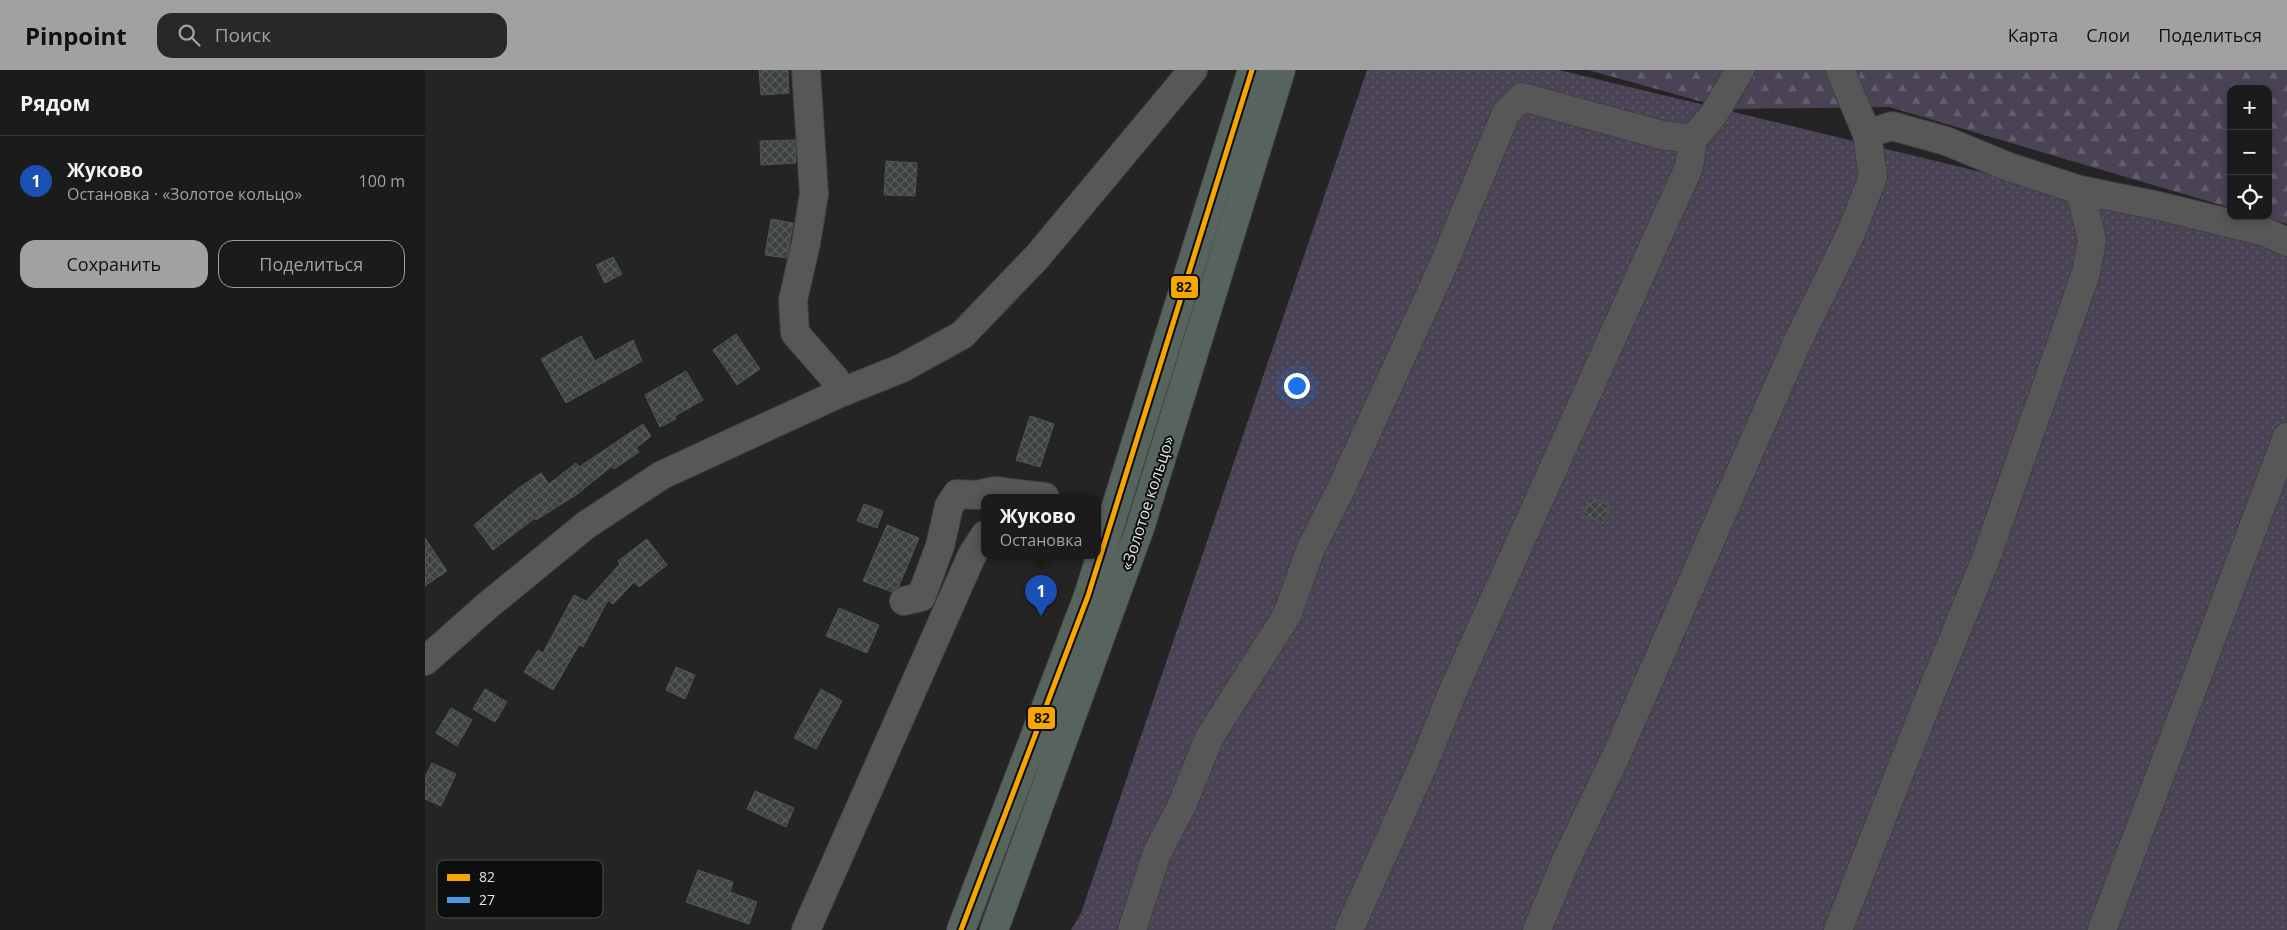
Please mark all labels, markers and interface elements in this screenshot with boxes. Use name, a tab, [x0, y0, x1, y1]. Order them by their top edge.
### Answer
search box	[157, 13, 507, 58]
text: Pinpoint	[25, 19, 127, 52]
icon: search	[175, 21, 203, 49]
text: Поиск	[215, 22, 271, 48]
text: Карта	[2008, 23, 2058, 47]
text: Слои	[2086, 23, 2130, 47]
text: Поделиться	[2158, 23, 2262, 47]
map controls	[2227, 85, 2272, 220]
button: +	[2227, 85, 2272, 130]
text: Рядом	[20, 89, 90, 117]
button: −	[2227, 130, 2272, 175]
text: Жуково	[67, 157, 143, 183]
text: 1	[31, 170, 41, 192]
text: 100 m	[359, 170, 405, 192]
button: locate	[2227, 175, 2272, 220]
text: Остановка · «Золотое кольцо»	[67, 183, 302, 205]
button: Сохранить	[20, 240, 208, 288]
button: Поделиться	[218, 240, 405, 288]
line badge: 82	[1170, 275, 1199, 299]
text: 82	[1176, 277, 1192, 296]
your location	[1284, 373, 1310, 399]
street label: «Золотое кольцо»	[1115, 433, 1179, 573]
popup	[981, 494, 1101, 559]
text: Жуково	[1000, 503, 1076, 529]
text: Остановка	[1000, 529, 1082, 551]
pin: 1	[1025, 575, 1057, 616]
line badge: 82	[1027, 706, 1056, 730]
text: 82	[1034, 708, 1050, 727]
legend	[437, 860, 603, 918]
text: 82	[479, 867, 495, 886]
text: 27	[479, 890, 495, 909]

